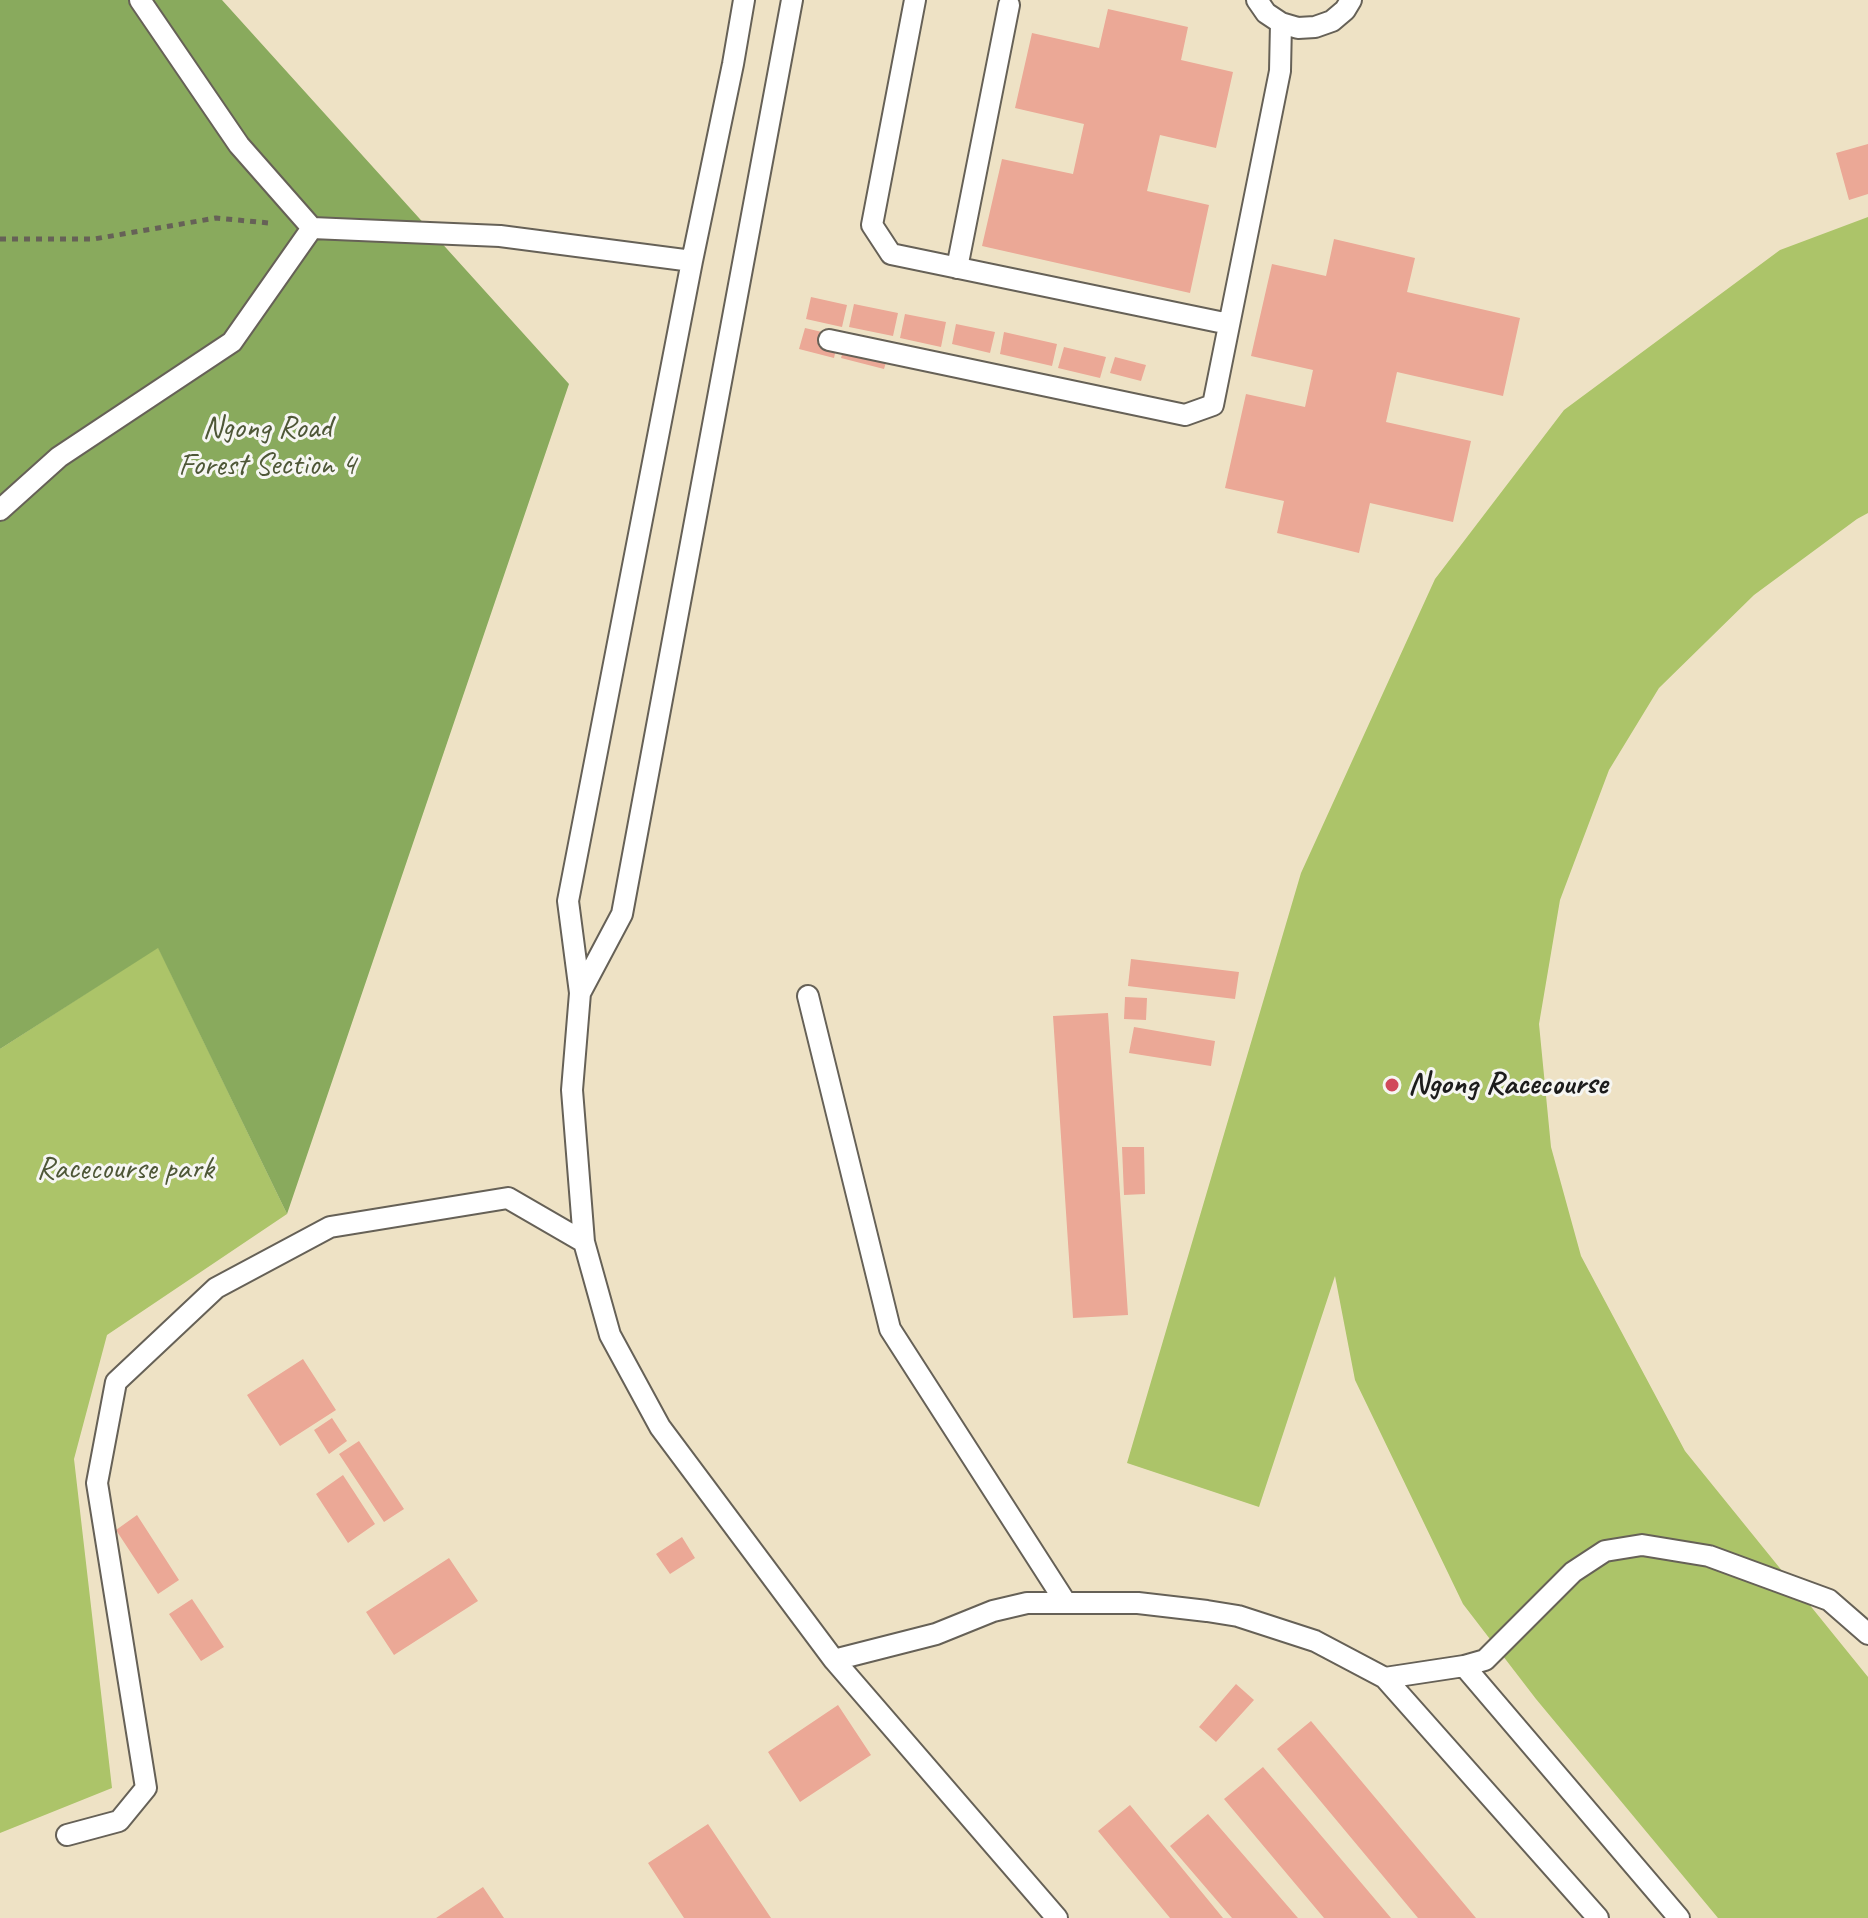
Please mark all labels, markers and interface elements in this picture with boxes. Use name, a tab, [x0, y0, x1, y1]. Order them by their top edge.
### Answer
park label: Ngong Road Forest Section 4	[178, 410, 356, 485]
place label: Ngong Racecourse	[1408, 1066, 1607, 1104]
marker: Ngong Racecourse	[1383, 1076, 1401, 1094]
park label: Racecourse park	[37, 1151, 213, 1189]

